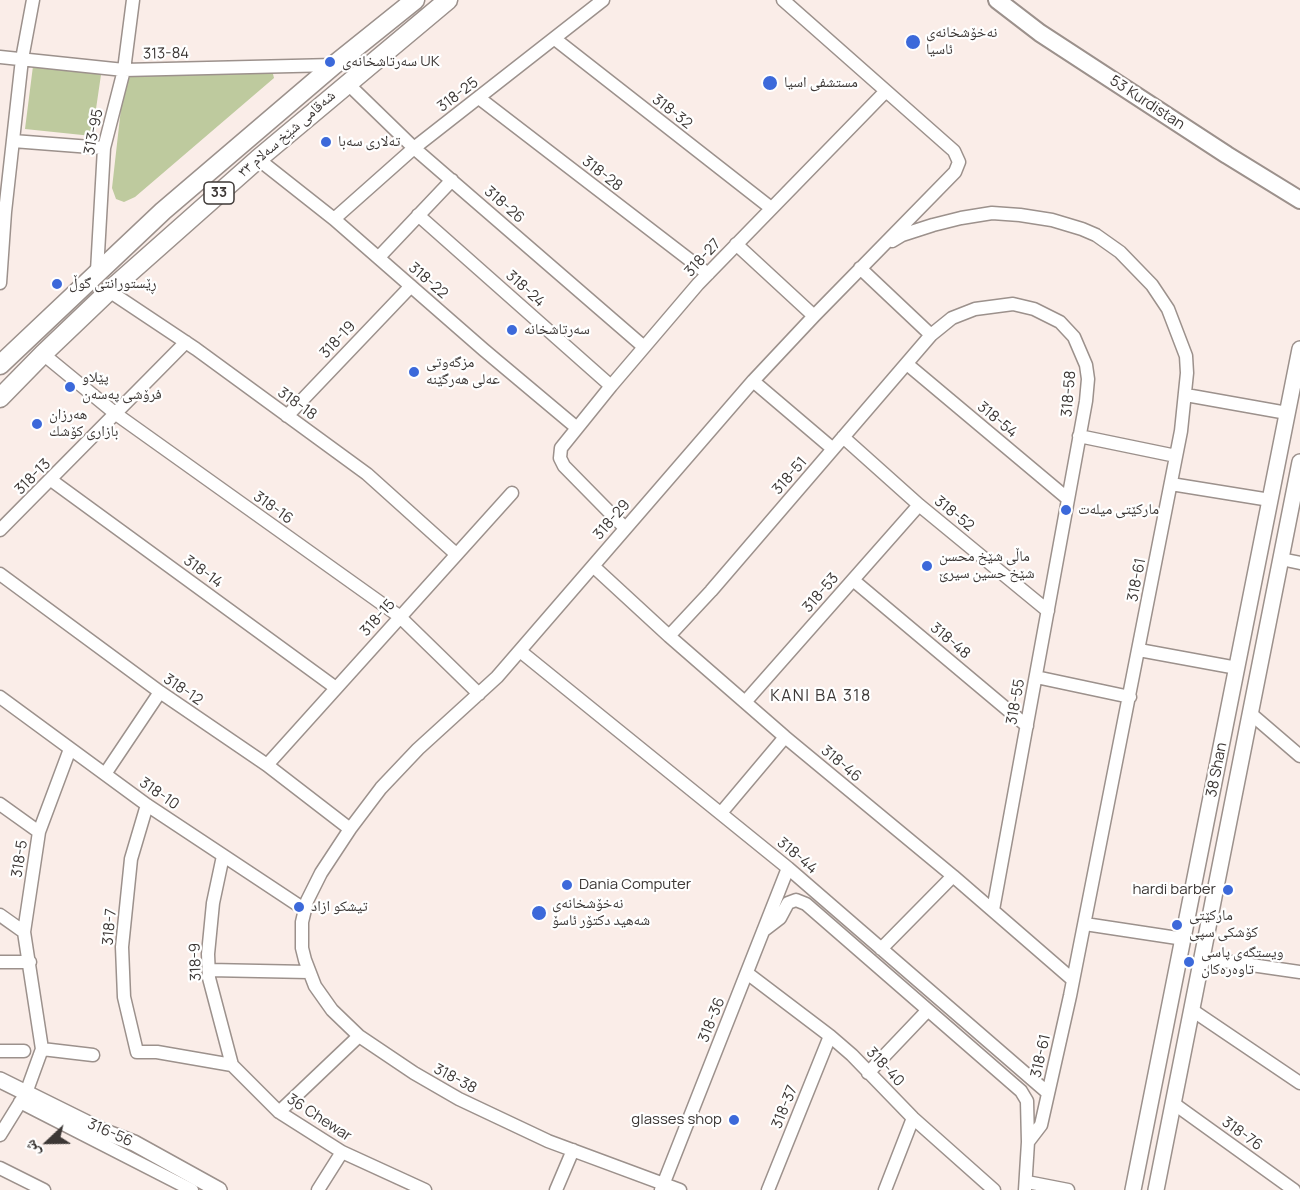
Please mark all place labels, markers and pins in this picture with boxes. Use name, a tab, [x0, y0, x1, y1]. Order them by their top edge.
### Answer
place label: نه‌خۆشخانه‌ى ئاسیا	[926, 24, 997, 59]
marker: نه‌خۆشخانه‌ى ئاسیا	[904, 33, 922, 51]
place label: سەرتاشخانەی UK	[342, 53, 440, 71]
marker: سەرتاشخانەی UK	[323, 55, 337, 69]
marker: مستشفى اسيا	[761, 74, 779, 92]
place label: مستشفى اسيا	[784, 74, 858, 92]
place label: تەلاری سەبا	[338, 133, 400, 151]
marker: تەلاری سەبا	[319, 135, 333, 149]
place label: ڕێستورانتی گوڵ	[69, 275, 157, 293]
marker: ڕێستورانتی گوڵ	[50, 277, 64, 291]
place label: سەرتاشخانە	[524, 321, 590, 339]
marker: سەرتاشخانە	[505, 323, 519, 337]
place label: مزگەوتی عەلی هەرگێنە	[426, 354, 500, 389]
marker: مزگەوتی عەلی هەرگێنە	[407, 365, 421, 379]
place label: پێلاو فرۆشی پەسەن	[82, 369, 162, 404]
marker: پێلاو فرۆشی پەسەن	[63, 380, 77, 394]
place label: هەرزان بازاری کۆشك	[49, 406, 118, 441]
marker: هەرزان بازاری کۆشك	[30, 417, 44, 431]
place label: مارکێتی میلەت	[1078, 501, 1159, 519]
marker: مارکێتی میلەت	[1059, 503, 1073, 517]
place label: ماڵی شێخ محسن شێخ حسین سیرێ	[939, 548, 1035, 583]
marker: ماڵی شێخ محسن شێخ حسین سیرێ	[920, 559, 934, 573]
place label: Dania Computer	[579, 876, 691, 894]
marker: Dania Computer	[560, 878, 574, 892]
place label: hardi barber	[1132, 881, 1216, 899]
marker: hardi barber	[1221, 883, 1235, 897]
place label: نەخۆشخانەی شەهید دکتۆر ئاسۆ	[552, 895, 650, 930]
place label: تيشكو ازاد	[311, 898, 368, 916]
marker: تيشكو ازاد	[292, 900, 306, 914]
marker: نەخۆشخانەی شەهید دکتۆر ئاسۆ	[530, 904, 548, 922]
place label: مارکێتی کۆشکی سپی	[1189, 907, 1258, 942]
marker: مارکێتی کۆشکی سپی	[1170, 918, 1184, 932]
place label: ویستگەی پاسی تاوەرەکان	[1201, 944, 1284, 979]
marker: ویستگەی پاسی تاوەرەکان	[1182, 955, 1196, 969]
place label: glasses shop	[631, 1111, 722, 1129]
marker: glasses shop	[727, 1113, 741, 1127]

